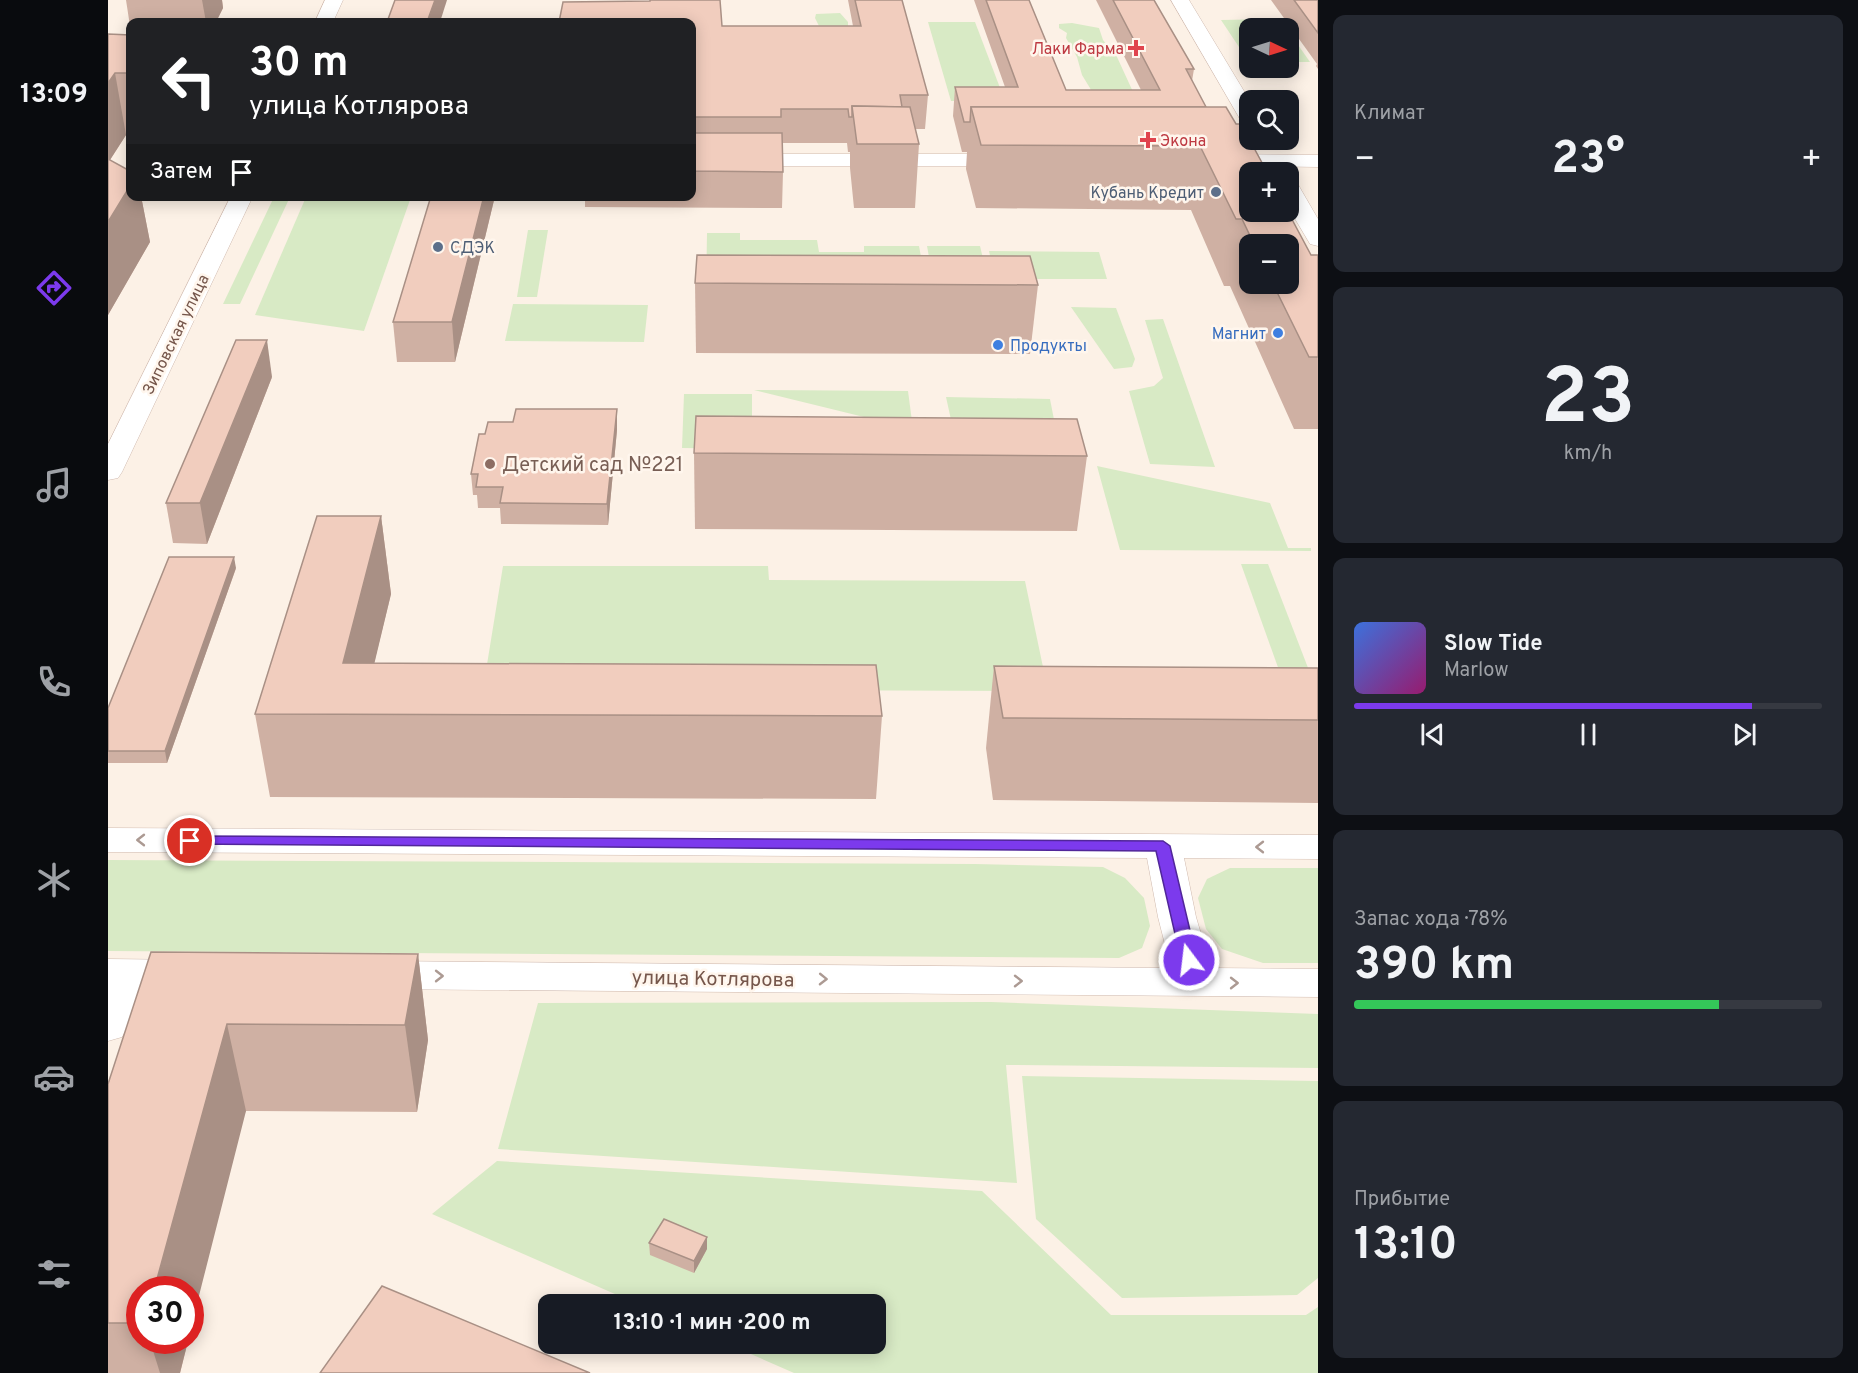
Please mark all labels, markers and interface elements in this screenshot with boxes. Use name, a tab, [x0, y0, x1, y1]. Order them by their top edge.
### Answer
north arrow	[1239, 18, 1299, 78]
map controls	[1239, 18, 1299, 294]
text: 30 m	[249, 38, 348, 91]
place label: Лаки Фарма	[1032, 40, 1124, 60]
marker: Лаки Фарма	[1129, 41, 1143, 55]
icon: left	[150, 42, 228, 120]
text: 13:09	[20, 78, 88, 112]
text: улица Котлярова	[249, 90, 469, 124]
button: search	[1239, 90, 1299, 150]
text: Климат	[1354, 101, 1425, 127]
place label: Экона	[1160, 132, 1206, 152]
text: 23°	[1551, 132, 1625, 189]
marker: Экона	[1141, 133, 1155, 147]
text: −	[1354, 140, 1375, 182]
text: +	[1801, 140, 1822, 182]
icon: arrive	[225, 156, 258, 189]
text: Затем	[150, 159, 213, 186]
button: +	[1239, 162, 1299, 222]
place label: Кубань Кредит	[1090, 184, 1204, 204]
marker: Кубань Кредит	[1209, 185, 1223, 199]
button: −	[1239, 234, 1299, 294]
place label: СДЭК	[450, 239, 495, 259]
marker: СДЭК	[431, 240, 445, 254]
icon: directions	[33, 267, 75, 309]
street label: Зиповская улица	[139, 271, 215, 398]
place label: Магнит	[1212, 325, 1266, 345]
marker: Магнит	[1271, 326, 1285, 340]
place label: Продукты	[1010, 337, 1087, 357]
marker: Продукты	[991, 338, 1005, 352]
text: 23	[1541, 352, 1635, 451]
text: km/h	[1564, 441, 1612, 467]
place label: Детский сад №221	[502, 453, 683, 479]
marker: Детский сад №221	[483, 457, 497, 471]
icon: music	[33, 464, 75, 506]
text: Slow Tide	[1444, 631, 1543, 658]
text: Marlow	[1444, 658, 1508, 684]
icon: phone	[33, 661, 75, 703]
icon: previous	[1416, 718, 1449, 751]
icon: pause	[1572, 718, 1605, 751]
icon: next	[1728, 718, 1761, 751]
pin	[164, 815, 215, 866]
icon: arrive	[173, 824, 206, 857]
one-way arrow	[136, 834, 145, 846]
one-way arrow	[1255, 841, 1264, 853]
icon: climate	[33, 859, 75, 901]
text: Запас хода · 78%	[1354, 907, 1508, 933]
position arrow	[1157, 928, 1221, 992]
text: 390 km	[1354, 938, 1514, 995]
street label: улица Котлярова	[631, 966, 795, 994]
one-way arrow	[435, 970, 444, 982]
one-way arrow	[819, 973, 828, 985]
one-way arrow	[1014, 975, 1023, 987]
one-way arrow	[1230, 977, 1239, 989]
icon: car	[33, 1056, 75, 1098]
text: Прибытие	[1354, 1187, 1450, 1213]
text: 13:10	[1354, 1218, 1458, 1275]
icon: filters	[33, 1253, 75, 1295]
speed limit sign: 30	[126, 1276, 204, 1354]
text: 13:10 · 1 мин · 200 m	[614, 1310, 811, 1337]

